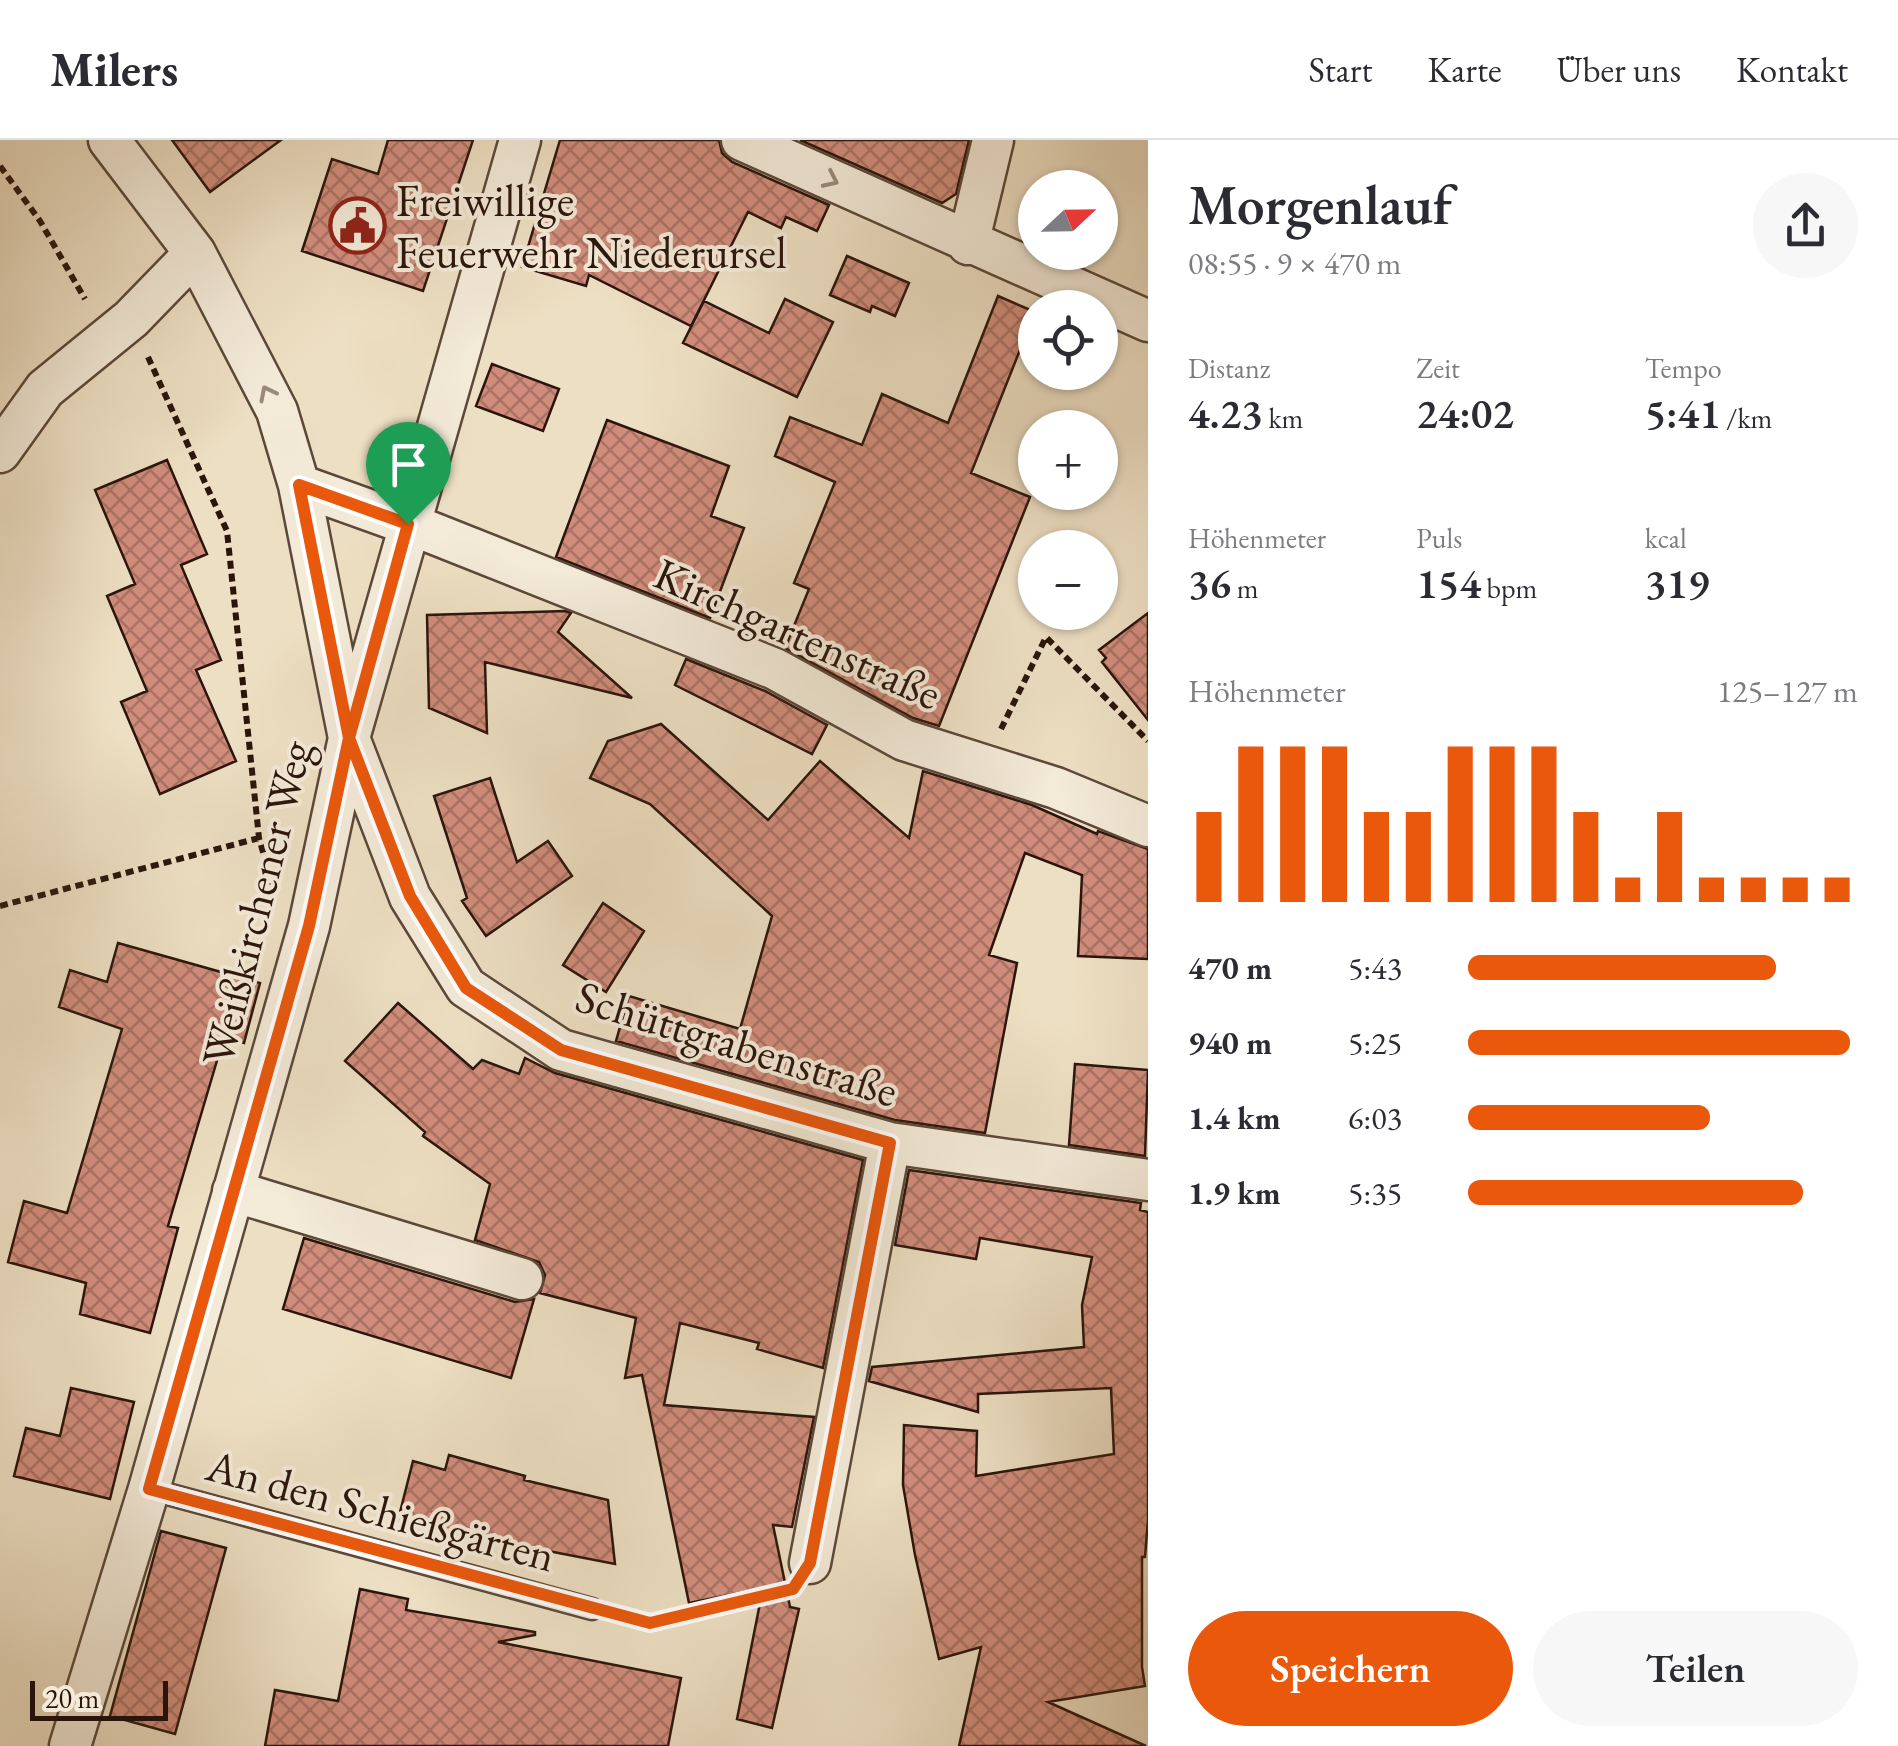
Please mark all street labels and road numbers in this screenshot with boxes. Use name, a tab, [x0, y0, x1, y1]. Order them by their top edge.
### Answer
street label: Kirchgartenstraße	[645, 544, 951, 722]
street label: Weißkirchener Weg	[188, 734, 325, 1072]
street label: Schüttgrabenstraße	[569, 967, 905, 1119]
street label: An den Schießgärten	[199, 1435, 562, 1584]

